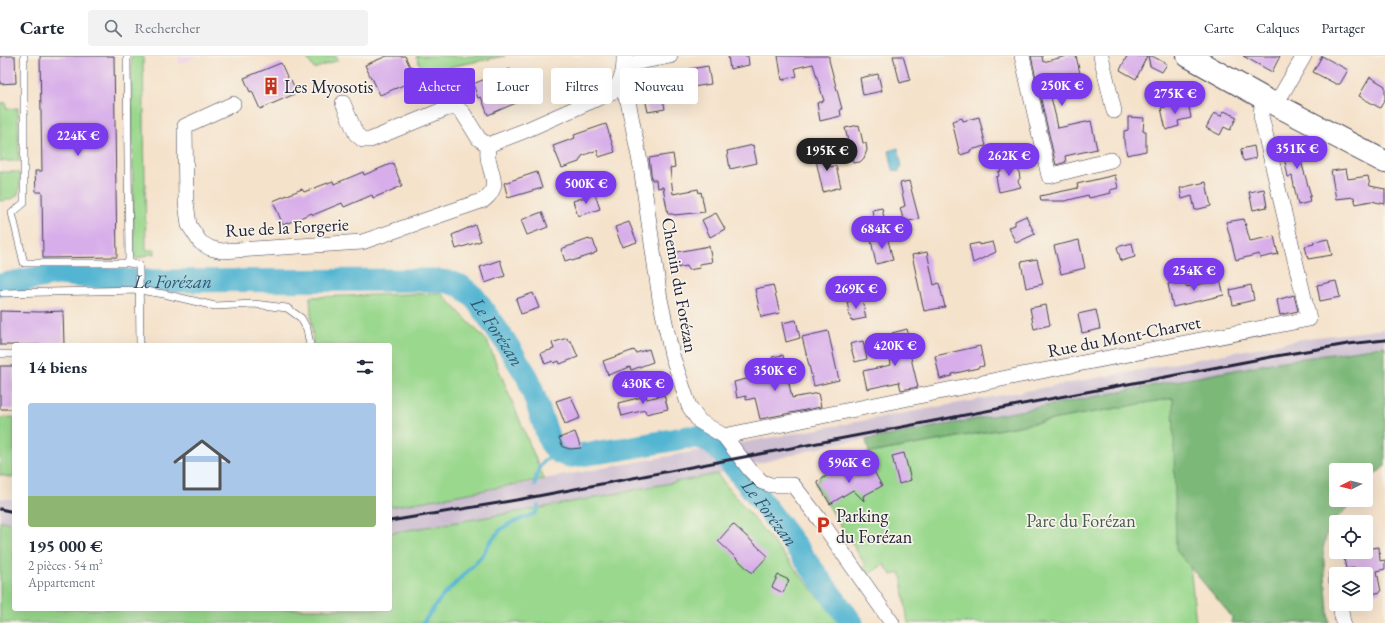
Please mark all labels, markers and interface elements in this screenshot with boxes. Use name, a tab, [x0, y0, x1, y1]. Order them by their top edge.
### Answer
search box	[88, 10, 368, 46]
text: Carte	[20, 15, 64, 40]
icon: search	[102, 17, 124, 39]
text: Rechercher	[134, 18, 200, 37]
text: Carte	[1204, 19, 1234, 37]
text: Calques	[1256, 19, 1300, 37]
text: Partager	[1322, 19, 1365, 37]
chip: Acheter	[404, 68, 475, 104]
chip: Louer	[483, 68, 543, 104]
chip: Filtres	[551, 68, 612, 104]
chip: Nouveau	[620, 68, 698, 104]
pin: 250K €	[1029, 73, 1095, 107]
place label: Les Myosotis	[284, 75, 374, 98]
building icon: Les Myosotis	[261, 76, 281, 96]
text: 250K €	[1040, 77, 1084, 94]
pin: 275K €	[1142, 81, 1208, 115]
text: 275K €	[1153, 85, 1197, 102]
pin: 224K €	[45, 123, 111, 157]
text: 224K €	[56, 127, 100, 144]
pin: 351K €	[1264, 136, 1330, 170]
pin: 195K €	[794, 138, 860, 172]
text: 351K €	[1275, 140, 1319, 157]
text: 195K €	[805, 142, 849, 159]
pin: 262K €	[976, 143, 1042, 177]
text: 262K €	[987, 147, 1031, 164]
pin: 500K €	[553, 171, 619, 205]
text: 500K €	[564, 175, 608, 192]
street label: Rue de la Forgerie	[225, 212, 349, 242]
street label: Chemin du Forézan	[657, 216, 703, 355]
pin: 684K €	[849, 216, 915, 250]
text: 684K €	[860, 220, 904, 237]
pin: 254K €	[1161, 258, 1227, 292]
text: 254K €	[1172, 262, 1216, 279]
water label: Le Forézan	[132, 268, 212, 294]
pin: 269K €	[823, 276, 889, 310]
text: 269K €	[834, 280, 878, 297]
water label: Le Forézan	[465, 291, 530, 371]
street label: Rue du Mont-Charvet	[1046, 310, 1203, 362]
pin: 420K €	[862, 333, 928, 367]
text: 420K €	[873, 337, 917, 354]
text: 14 biens	[28, 356, 87, 378]
icon: filters	[354, 356, 376, 378]
pin: 350K €	[742, 358, 808, 392]
text: 350K €	[753, 362, 797, 379]
pin: 430K €	[610, 371, 676, 405]
text: 430K €	[621, 375, 665, 392]
icon: home	[166, 429, 238, 501]
pin: 596K €	[816, 450, 882, 484]
text: 596K €	[827, 454, 871, 471]
north arrow	[1329, 463, 1373, 507]
map controls	[1329, 463, 1373, 611]
water label: Le Forézan	[736, 473, 804, 551]
place label: Parking du Forézan	[836, 504, 913, 548]
park label: Parc du Forézan	[1026, 509, 1136, 532]
parking icon: Parking du Forézan	[813, 515, 833, 535]
button: locate	[1329, 515, 1373, 559]
text: 195 000 €	[28, 535, 103, 557]
text: 2 pièces · 54 m²	[28, 557, 103, 574]
button: layers	[1329, 567, 1373, 611]
text: Appartement	[28, 574, 95, 591]

